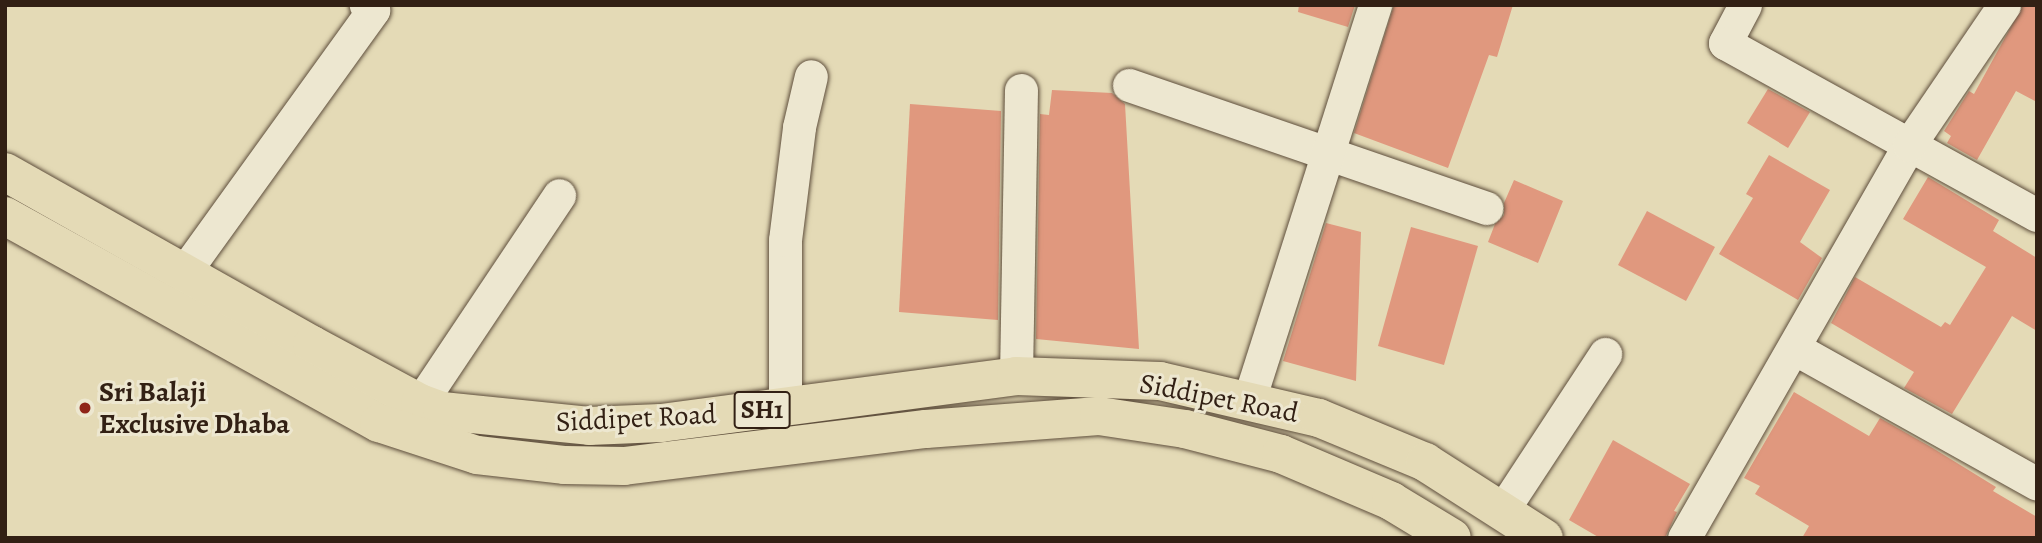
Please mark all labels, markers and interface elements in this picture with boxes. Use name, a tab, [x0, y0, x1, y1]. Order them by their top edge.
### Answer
street label: Siddipet Road	[1137, 366, 1301, 430]
place label: Sri Balaji Exclusive Dhaba	[99, 375, 290, 441]
road number: SH1	[732, 388, 792, 432]
street label: Siddipet Road	[555, 397, 717, 439]
marker: Sri Balaji Exclusive Dhaba	[77, 400, 93, 416]

